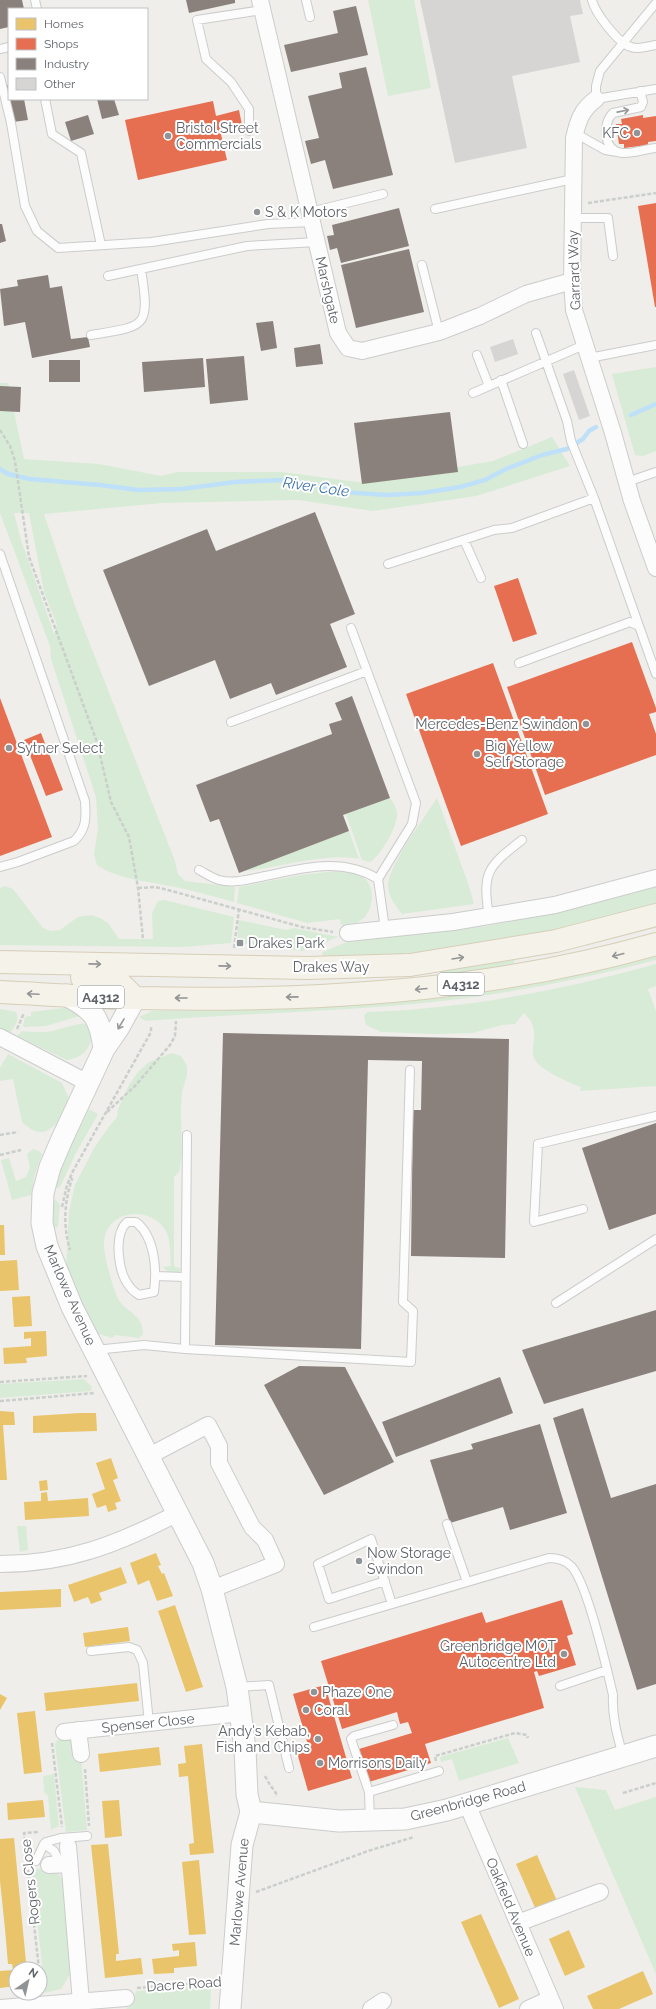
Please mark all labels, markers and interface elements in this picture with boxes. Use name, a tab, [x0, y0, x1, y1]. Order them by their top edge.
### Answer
legend	[8, 8, 148, 100]
text: Homes	[44, 17, 84, 31]
text: Shops	[44, 37, 79, 51]
text: Industry	[44, 57, 90, 71]
text: Other	[44, 77, 76, 91]
one-way arrow	[616, 106, 629, 114]
place label: Bristol Street Commercials	[176, 120, 262, 152]
place label: KFC	[602, 125, 629, 141]
marker: KFC	[632, 128, 642, 138]
marker: Bristol Street Commercials	[163, 131, 173, 141]
place label: S & K Motors	[265, 204, 348, 220]
marker: S & K Motors	[252, 207, 262, 217]
street label: Garrard Way	[565, 229, 583, 311]
street label: Marshgate	[312, 255, 344, 325]
water label: River Cole	[282, 473, 350, 501]
place label: Mercedes-Benz Swindon	[415, 716, 578, 732]
marker: Mercedes-Benz Swindon	[581, 719, 591, 729]
place label: Big Yellow Self Storage	[485, 738, 564, 770]
place label: Sytner Select	[17, 740, 103, 756]
marker: Sytner Select	[4, 743, 14, 753]
marker: Big Yellow Self Storage	[472, 749, 482, 759]
place label: Drakes Park	[248, 935, 325, 951]
marker: Drakes Park	[235, 938, 245, 948]
one-way arrow	[612, 951, 625, 959]
one-way arrow	[452, 954, 465, 962]
street label: Drakes Way	[293, 959, 370, 975]
one-way arrow	[88, 961, 101, 968]
one-way arrow	[218, 963, 231, 970]
road number: A4312	[438, 973, 484, 995]
one-way arrow	[415, 985, 428, 992]
road number: A4312	[78, 986, 124, 1008]
one-way arrow	[27, 990, 40, 997]
one-way arrow	[286, 993, 299, 1001]
one-way arrow	[175, 994, 188, 1002]
one-way arrow	[117, 1018, 125, 1029]
street label: Marlowe Avenue	[41, 1242, 99, 1348]
place label: Now Storage Swindon	[367, 1545, 451, 1577]
marker: Now Storage Swindon	[354, 1556, 364, 1566]
place label: Greenbridge MOT Autocentre Ltd	[440, 1638, 556, 1670]
marker: Greenbridge MOT Autocentre Ltd	[559, 1649, 569, 1659]
place label: Phaze One	[322, 1684, 392, 1700]
marker: Phaze One	[309, 1687, 319, 1697]
place label: Coral	[314, 1702, 348, 1718]
marker: Coral	[301, 1705, 311, 1715]
street label: Spenser Close	[101, 1710, 195, 1736]
place label: Andy's Kebab, Fish and Chips	[216, 1723, 310, 1755]
marker: Andy's Kebab, Fish and Chips	[313, 1734, 323, 1744]
place label: Morrisons Daily	[328, 1755, 427, 1771]
marker: Morrisons Daily	[315, 1758, 325, 1768]
street label: Greenbridge Road	[409, 1778, 527, 1824]
street label: Marlowe Avenue	[226, 1837, 252, 1947]
street label: Rogers Close	[18, 1838, 42, 1926]
street label: Oakfield Avenue	[483, 1855, 539, 1959]
north arrow	[8, 1961, 48, 2001]
text: N	[26, 1965, 40, 1981]
street label: Dacre Road	[146, 1973, 222, 1995]

